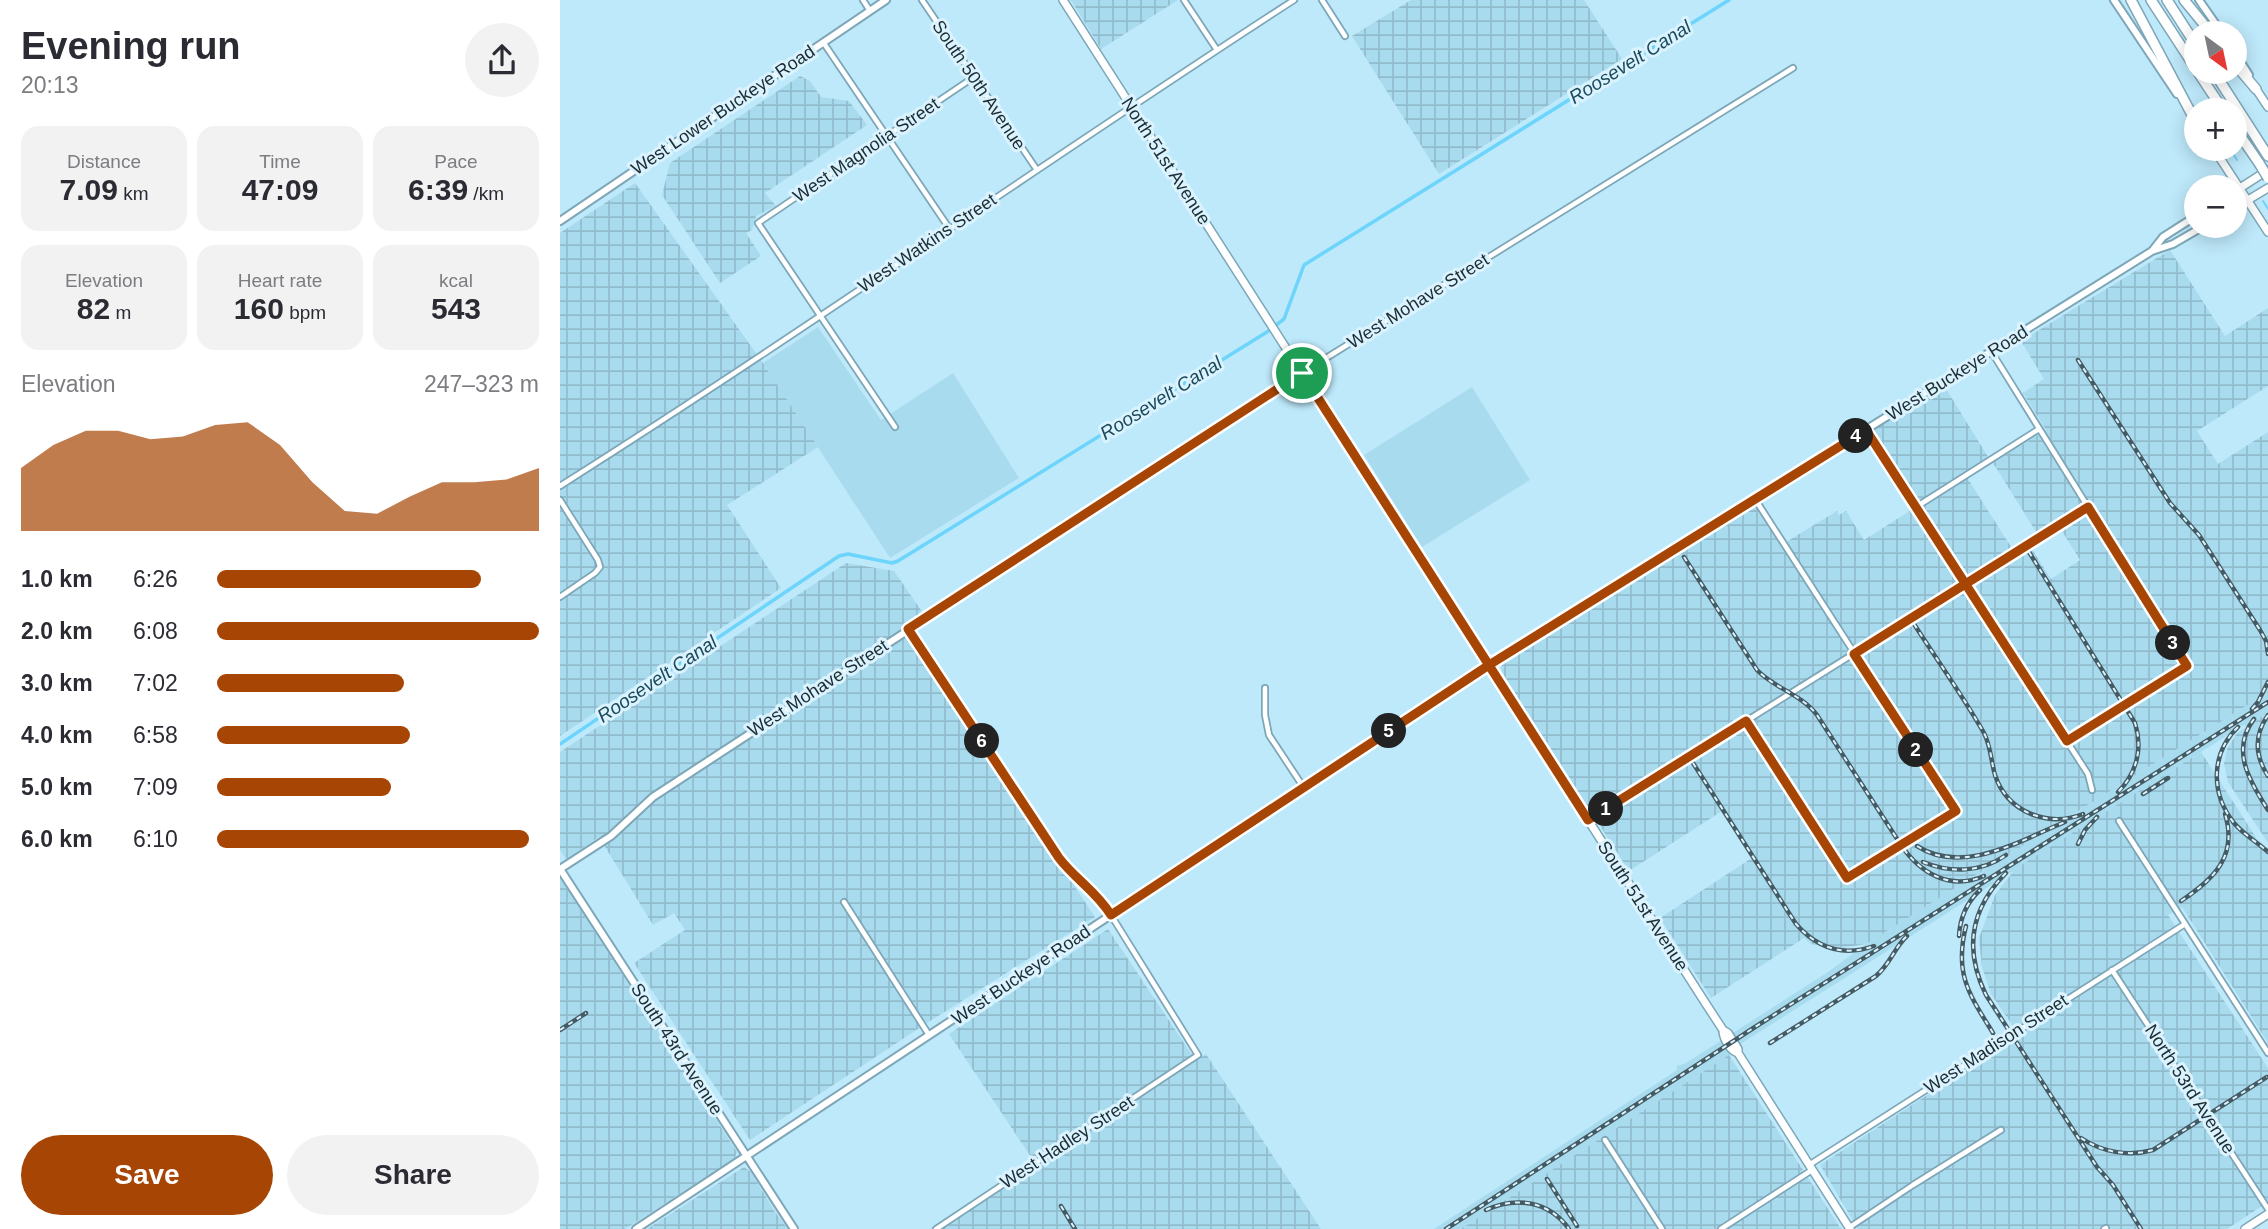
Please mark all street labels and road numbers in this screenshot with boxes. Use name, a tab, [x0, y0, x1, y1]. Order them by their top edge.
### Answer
street label: South 50th Avenue	[928, 16, 1030, 154]
street label: West Lower Buckeye Road	[628, 41, 818, 179]
street label: West Magnolia Street	[789, 94, 943, 206]
street label: North 51st Avenue	[1117, 94, 1215, 228]
street label: West Watkins Street	[854, 189, 1000, 297]
street label: West Mohave Street	[1344, 249, 1492, 353]
street label: West Buckeye Road	[1883, 321, 2031, 425]
street label: West Mohave Street	[744, 635, 892, 741]
street label: South 51st Avenue	[1594, 837, 1692, 975]
street label: West Buckeye Road	[948, 921, 1094, 1029]
street label: South 43rd Avenue	[627, 979, 727, 1119]
street label: West Madison Street	[1921, 990, 2071, 1098]
street label: North 53rd Avenue	[2141, 1021, 2239, 1157]
street label: West Hadley Street	[997, 1091, 1137, 1193]

